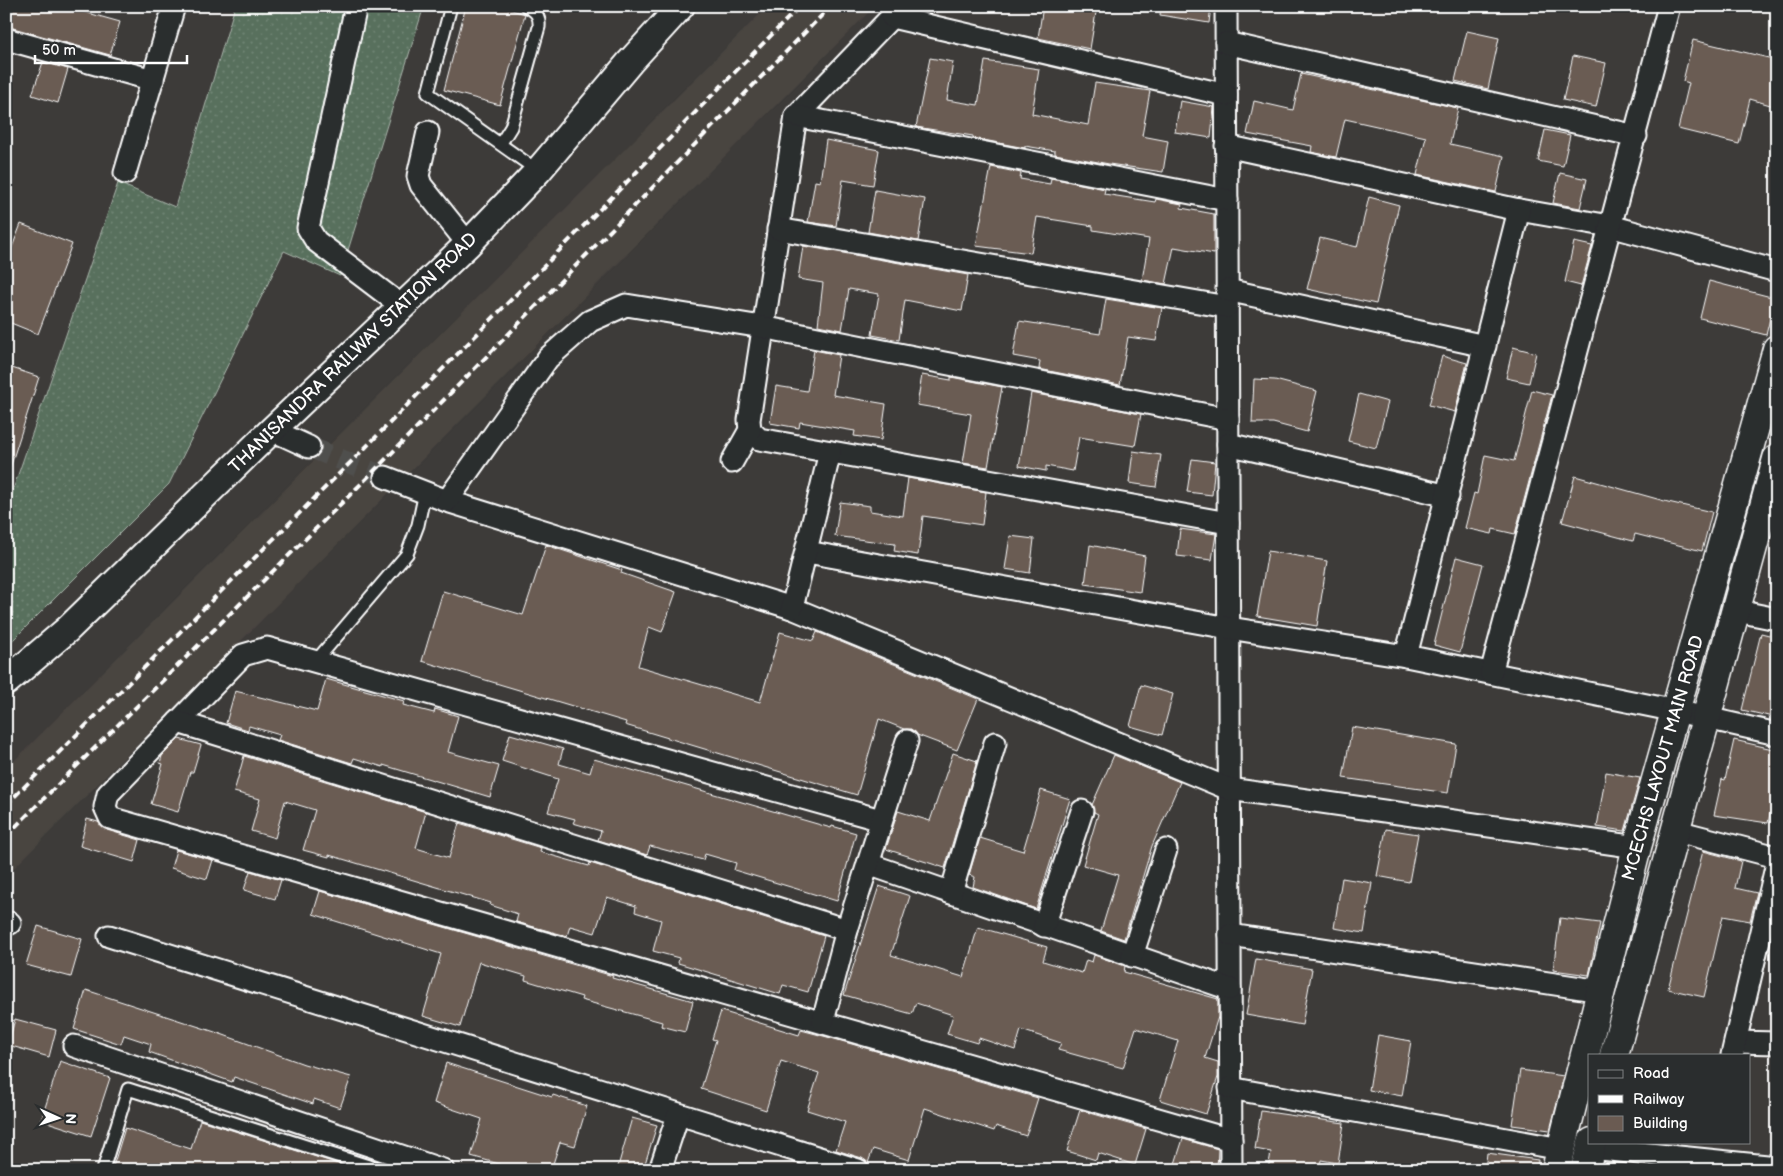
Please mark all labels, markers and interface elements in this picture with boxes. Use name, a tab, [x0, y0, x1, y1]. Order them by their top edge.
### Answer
scale bar	[35, 32, 188, 64]
text: 50 m	[42, 41, 76, 60]
street label: THANISANDRA RAILWAY STATION ROAD	[225, 228, 481, 478]
street label: MCECHS LAYOUT MAIN ROAD	[1618, 633, 1708, 883]
legend	[1588, 1054, 1750, 1144]
text: Road	[1633, 1064, 1669, 1083]
text: Railway	[1633, 1090, 1684, 1109]
north arrow	[32, 1094, 82, 1144]
text: N	[62, 1113, 79, 1124]
text: Building	[1633, 1114, 1688, 1133]

